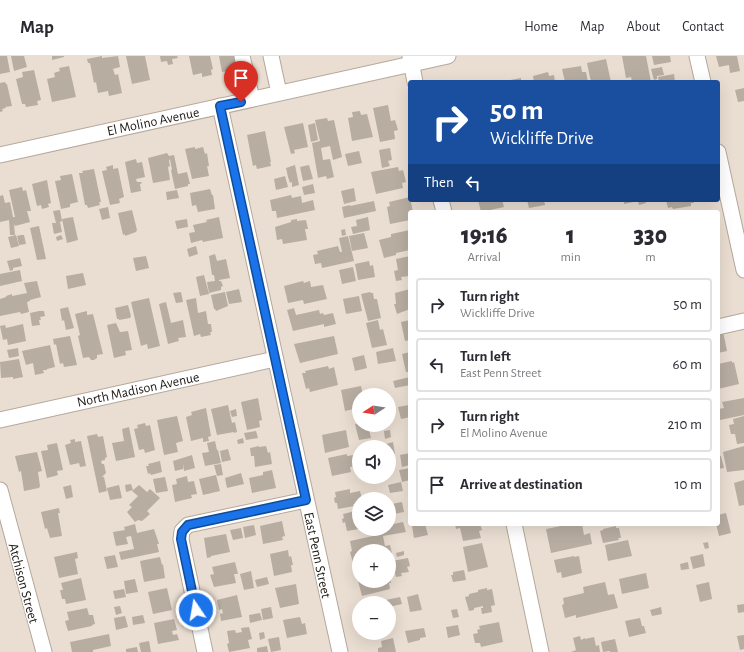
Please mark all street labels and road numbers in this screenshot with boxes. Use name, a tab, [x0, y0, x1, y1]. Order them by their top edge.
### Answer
street label: El Molino Avenue	[106, 105, 201, 139]
street label: North Madison Avenue	[76, 370, 201, 410]
street label: East Penn Street	[301, 511, 333, 600]
street label: Atchison Street	[6, 542, 41, 625]

